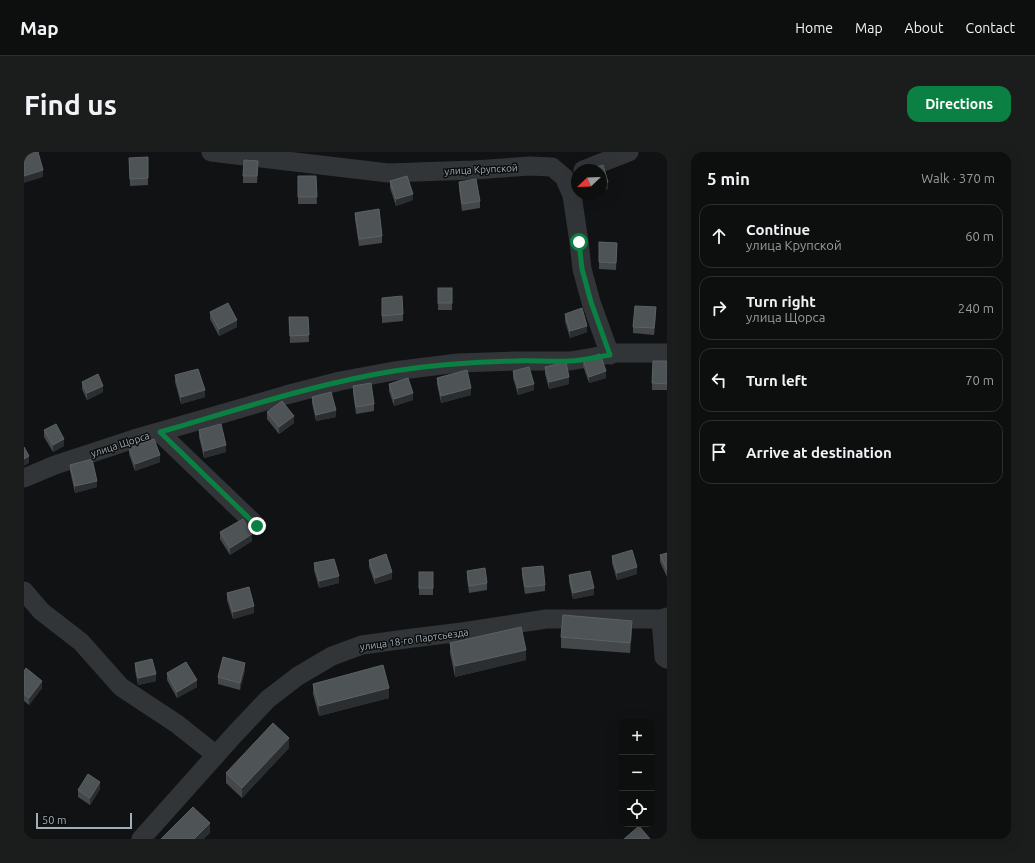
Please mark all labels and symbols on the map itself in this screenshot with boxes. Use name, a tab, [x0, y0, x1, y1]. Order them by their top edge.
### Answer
street label: улица Крупской	[444, 162, 518, 177]
north arrow	[571, 164, 607, 200]
route start	[570, 233, 588, 251]
street label: улица Щорса	[89, 430, 151, 459]
route end	[248, 517, 266, 535]
street label: улица 18-го Партсьезда	[359, 626, 469, 653]
scale bar	[36, 811, 132, 830]

